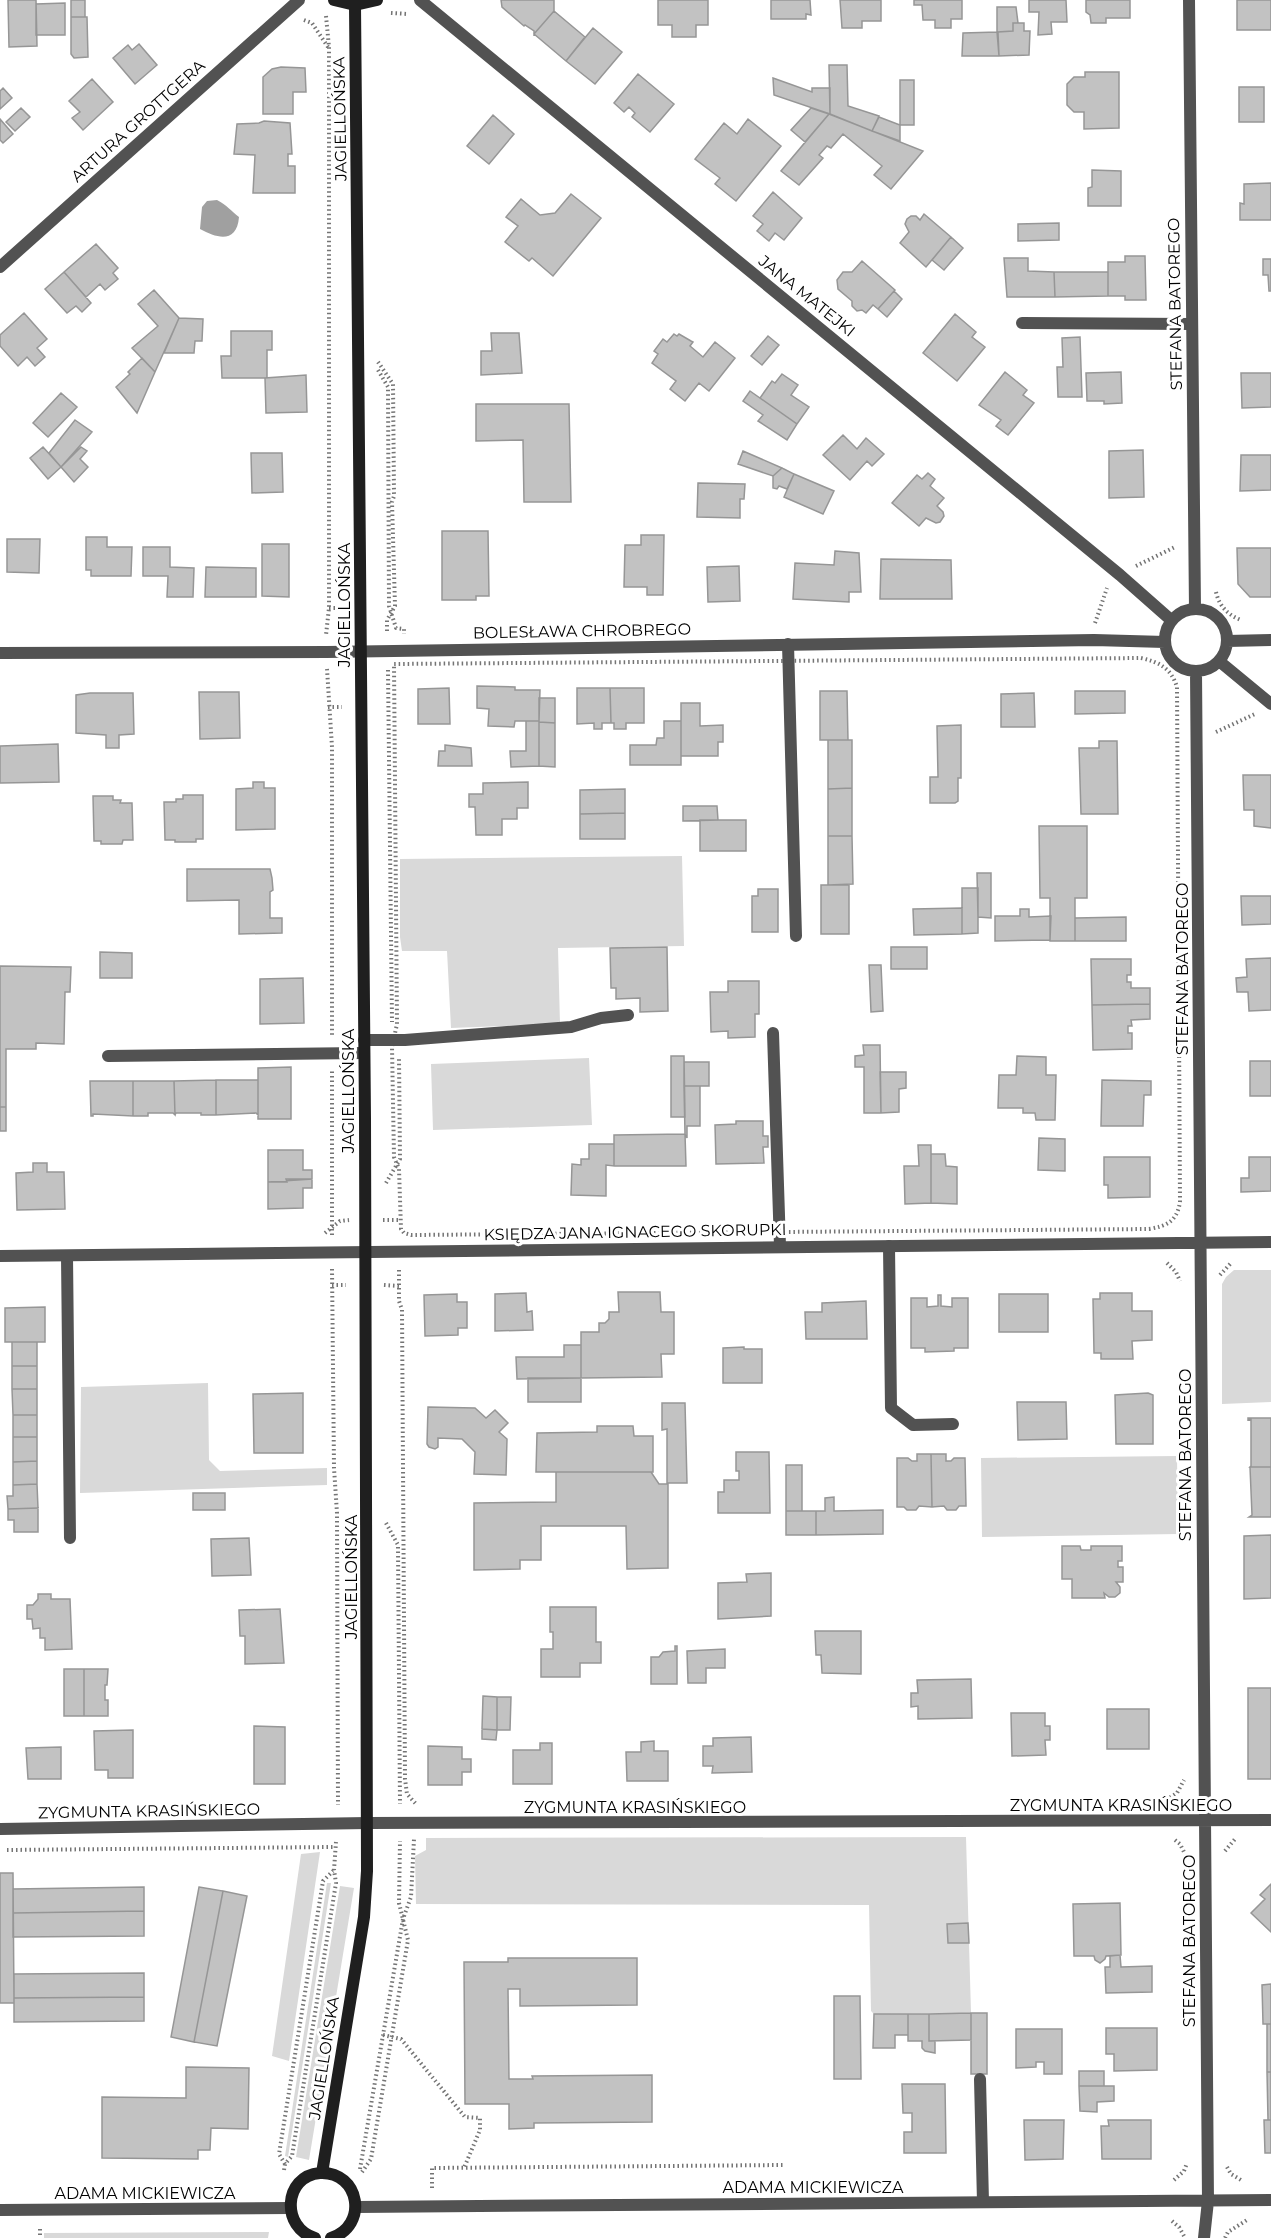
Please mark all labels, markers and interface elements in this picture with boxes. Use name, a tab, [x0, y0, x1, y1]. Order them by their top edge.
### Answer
street label: ARTURA GROTTGERA	[67, 56, 209, 186]
street label: JAGIELLOŃSKA	[329, 56, 351, 182]
street label: STEFANA BATOREGO	[1164, 217, 1186, 391]
street label: JANA MATEJKI	[754, 251, 859, 341]
street label: JAGIELLOŃSKA	[335, 542, 354, 668]
street label: BOLESŁAWA CHROBREGO	[473, 620, 691, 642]
street label: STEFANA BATOREGO	[1173, 883, 1192, 1055]
street label: JAGIELLOŃSKA	[339, 1028, 358, 1154]
street label: KSIĘDZA JANA IGNACEGO SKORUPKI	[483, 1220, 787, 1244]
street label: STEFANA BATOREGO	[1176, 1369, 1195, 1541]
street label: JAGIELLOŃSKA	[342, 1514, 361, 1640]
street label: ZYGMUNTA KRASIŃSKIEGO	[1010, 1796, 1232, 1815]
street label: ZYGMUNTA KRASIŃSKIEGO	[524, 1798, 746, 1817]
street label: ZYGMUNTA KRASIŃSKIEGO	[38, 1800, 260, 1822]
street label: STEFANA BATOREGO	[1180, 1855, 1199, 2027]
street label: JAGIELLOŃSKA	[305, 1995, 343, 2122]
street label: ADAMA MICKIEWICZA	[723, 2178, 904, 2197]
street label: ADAMA MICKIEWICZA	[55, 2184, 236, 2203]

